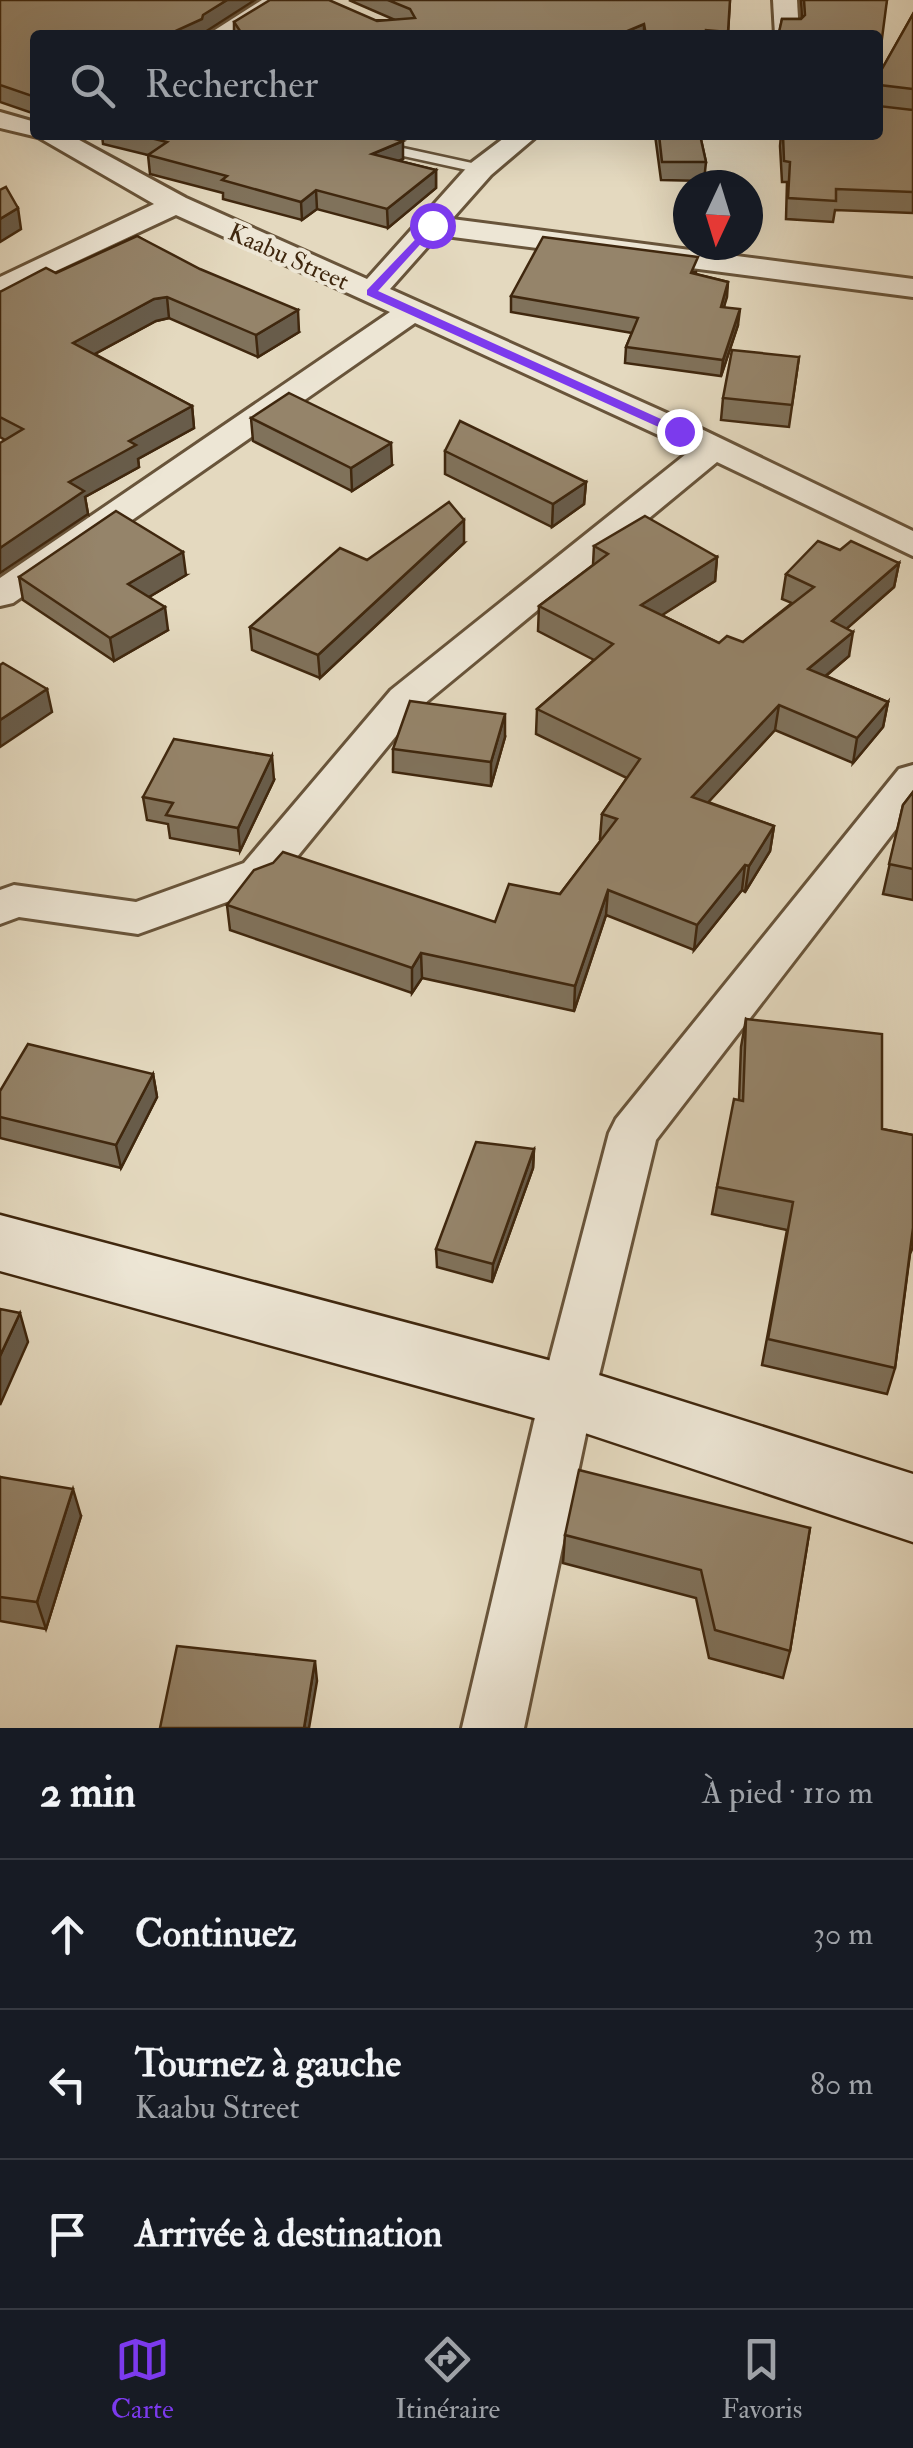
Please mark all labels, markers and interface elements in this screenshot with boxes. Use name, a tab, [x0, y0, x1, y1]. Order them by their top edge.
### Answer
search box	[30, 30, 883, 140]
icon: search	[65, 58, 120, 113]
text: Rechercher	[145, 61, 318, 109]
north arrow	[673, 170, 763, 260]
route start	[410, 203, 456, 249]
street label: Kaabu Street	[223, 217, 353, 298]
route end	[657, 409, 703, 455]
text: 2 min	[40, 1767, 136, 1819]
text: À pied · 110 m	[702, 1773, 873, 1813]
icon: ahead	[40, 1907, 95, 1962]
text: Continuez	[135, 1910, 296, 1958]
text: 30 m	[813, 1914, 873, 1954]
text: Tournez à gauche	[135, 2040, 401, 2088]
icon: left	[40, 2057, 95, 2112]
text: 80 m	[810, 2064, 873, 2104]
text: Kaabu Street	[135, 2088, 300, 2128]
icon: arrive	[40, 2207, 95, 2262]
text: Arrivée à destination	[135, 2210, 442, 2258]
tab: Carte	[111, 2332, 174, 2427]
tab: Itinéraire	[395, 2332, 500, 2427]
tab: Favoris	[722, 2332, 802, 2427]

